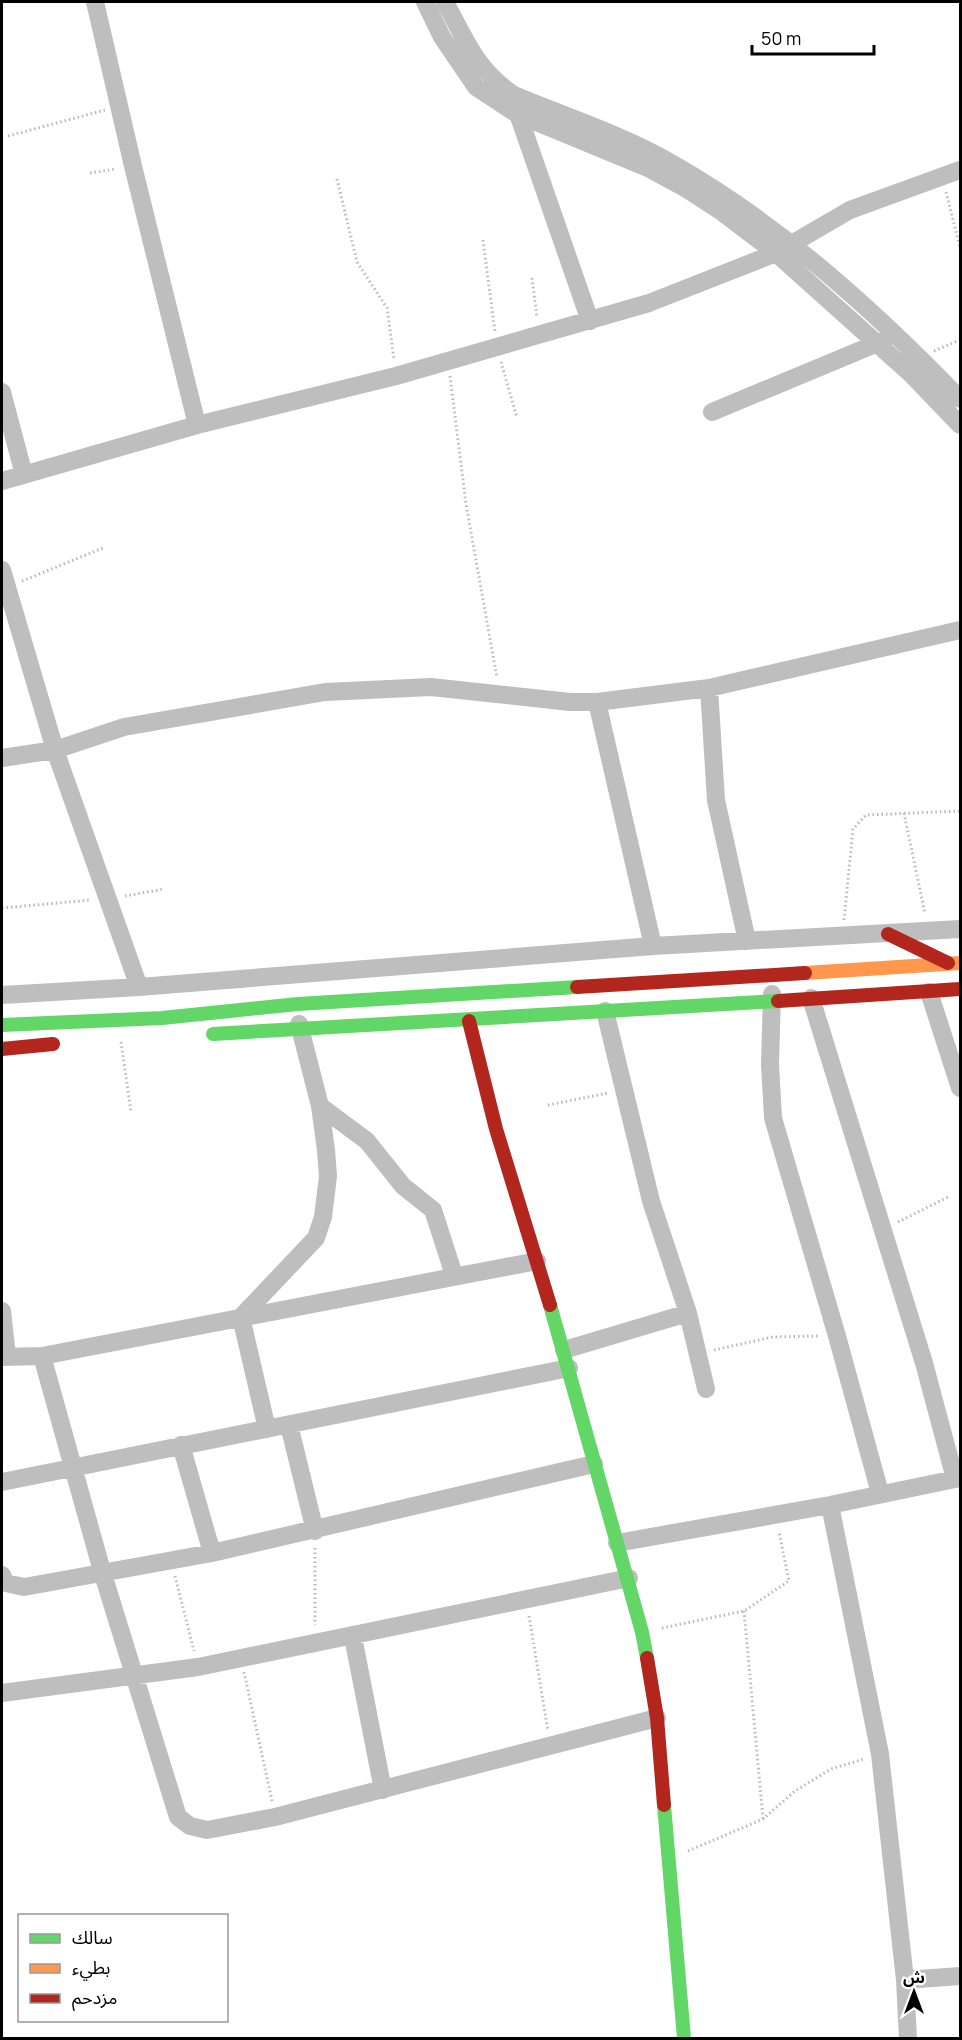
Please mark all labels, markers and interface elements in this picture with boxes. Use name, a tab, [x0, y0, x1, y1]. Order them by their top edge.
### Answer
scale bar	[752, 18, 874, 56]
text: 50 m	[761, 26, 801, 50]
legend	[18, 1914, 228, 2022]
text: سالك	[72, 1925, 113, 1949]
text: بطيء	[72, 1955, 110, 1981]
north arrow	[884, 1962, 944, 2022]
text: ش	[903, 1966, 925, 1988]
text: مزدحم	[72, 1985, 117, 2011]

